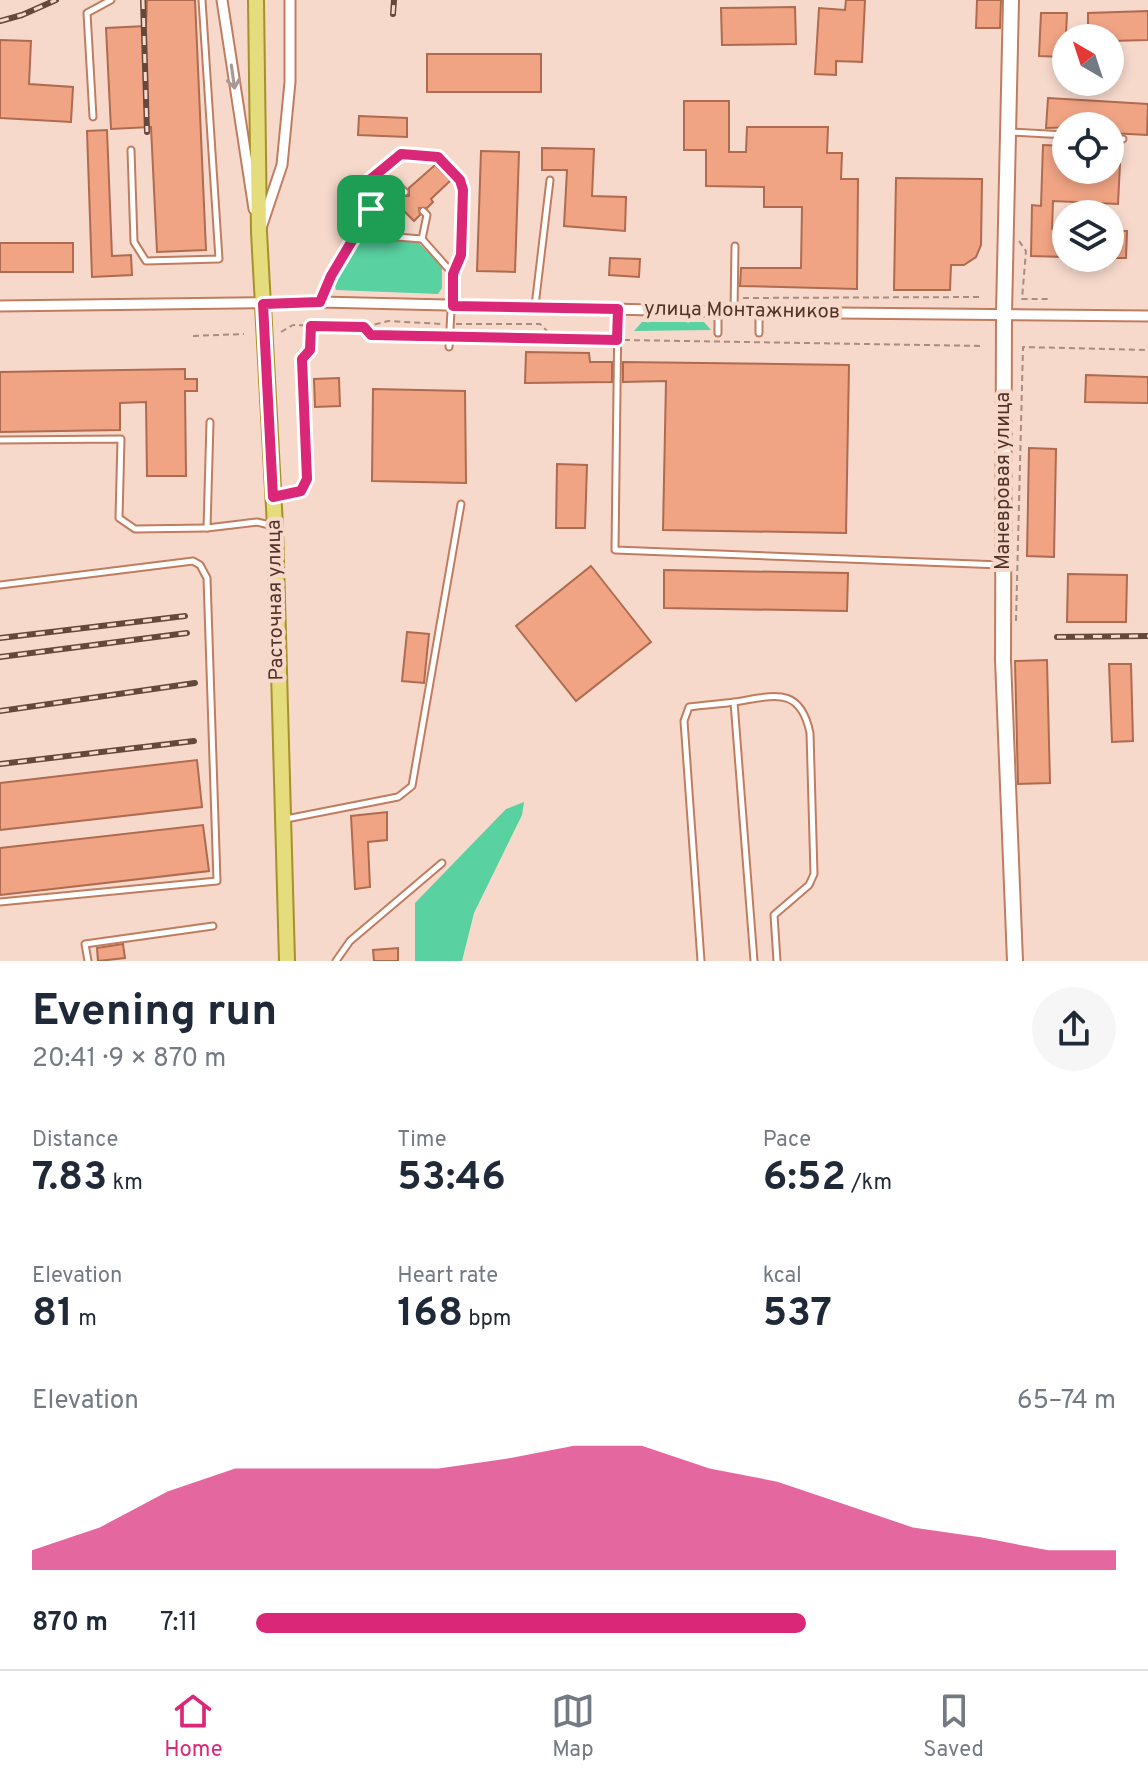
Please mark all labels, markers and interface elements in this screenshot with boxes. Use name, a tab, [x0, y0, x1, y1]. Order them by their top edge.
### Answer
north arrow	[1052, 24, 1124, 96]
map controls	[1052, 24, 1124, 272]
one-way arrow	[226, 64, 241, 89]
button: locate	[1052, 112, 1124, 184]
pin	[337, 175, 405, 243]
icon: arrive	[349, 187, 393, 231]
button: layers	[1052, 200, 1124, 272]
street label: улица Монтажников	[644, 296, 840, 326]
street label: Маневровая улица	[991, 392, 1017, 570]
street label: Расточная улица	[262, 519, 290, 681]
text: Evening run	[32, 985, 277, 1041]
button: share	[1032, 987, 1116, 1071]
text: 20:41 · 9 × 870 m	[32, 1043, 226, 1076]
text: Distance	[32, 1127, 118, 1154]
text: Time	[397, 1127, 447, 1154]
text: Pace	[763, 1127, 811, 1154]
text: 7.83	[32, 1154, 107, 1204]
text: 53:46	[397, 1154, 506, 1204]
text: 6:52	[763, 1154, 846, 1204]
text: km	[107, 1170, 143, 1197]
text: /km	[846, 1170, 892, 1197]
text: Elevation	[32, 1263, 122, 1290]
text: Heart rate	[397, 1263, 498, 1290]
text: kcal	[763, 1263, 802, 1290]
text: 81	[32, 1290, 73, 1340]
text: 168	[397, 1290, 463, 1340]
text: 537	[763, 1290, 832, 1340]
text: m	[73, 1306, 97, 1333]
text: bpm	[463, 1306, 511, 1333]
text: Elevation	[32, 1385, 139, 1418]
text: 65–74 m	[1017, 1385, 1116, 1418]
text: 870 m	[32, 1607, 108, 1640]
text: 7:11	[160, 1607, 198, 1640]
tab: Home	[164, 1689, 223, 1764]
tab: Map	[551, 1689, 595, 1764]
tab: Saved	[923, 1689, 984, 1764]

